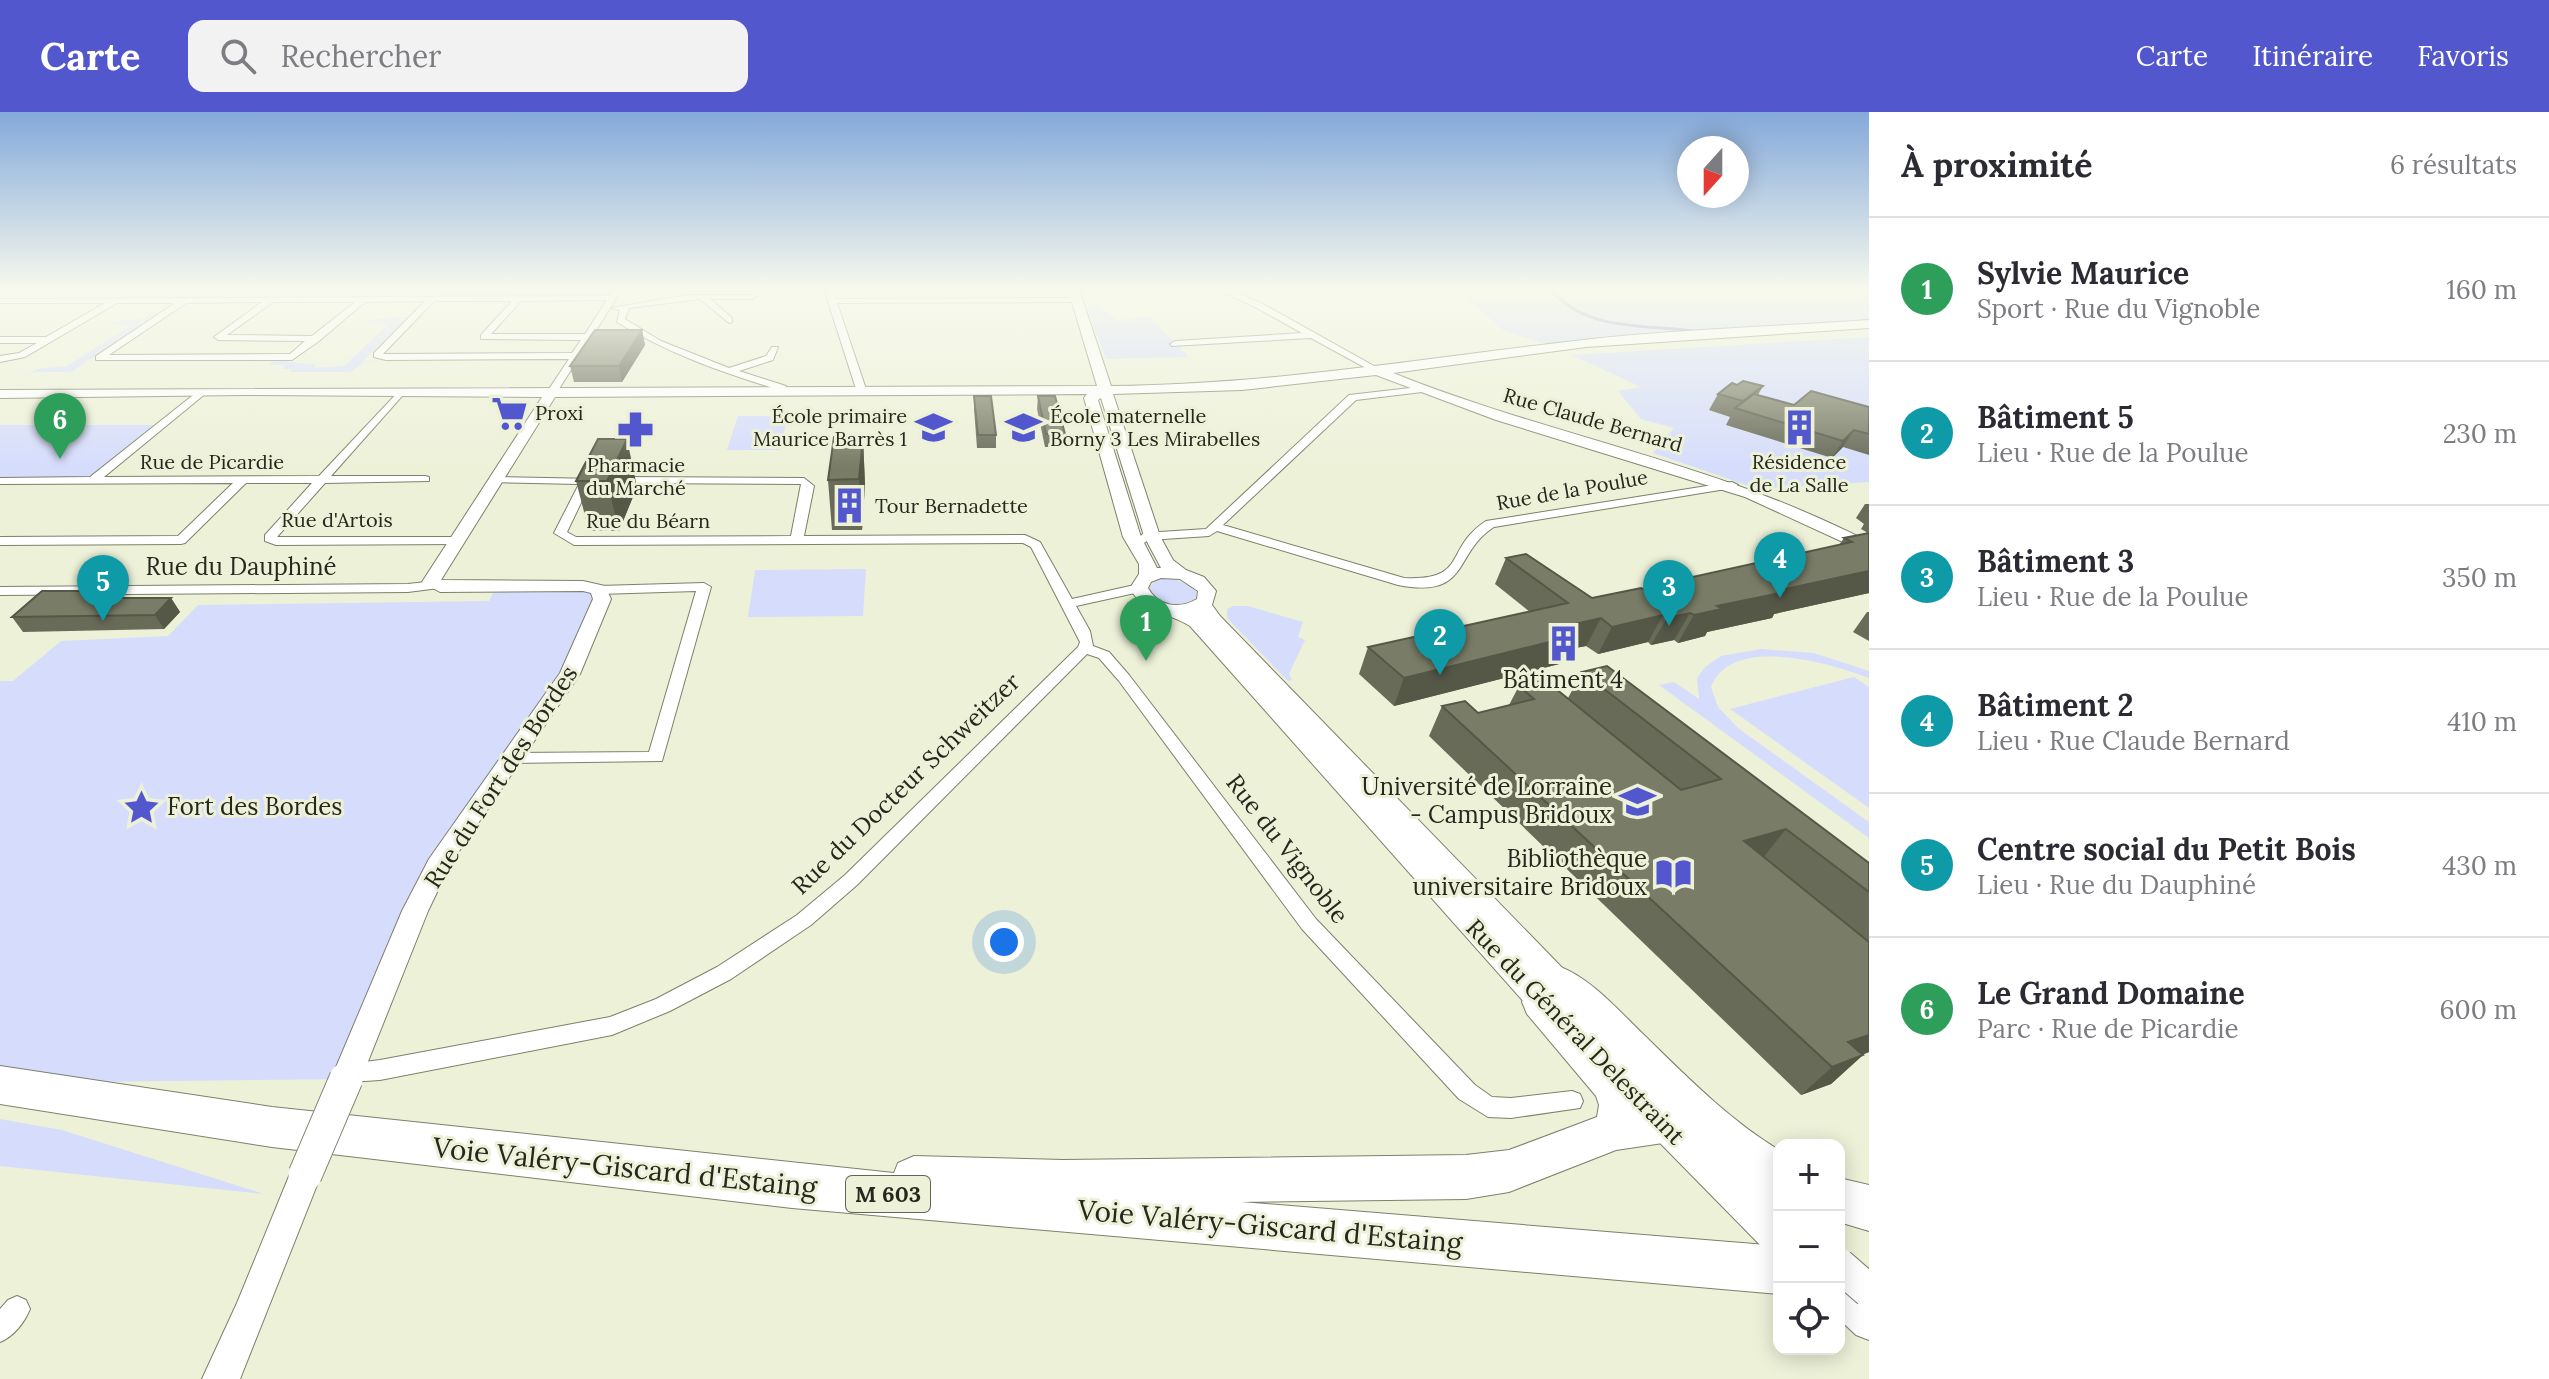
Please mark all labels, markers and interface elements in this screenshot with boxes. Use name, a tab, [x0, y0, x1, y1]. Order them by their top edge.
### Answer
search box	[188, 20, 748, 92]
text: Carte	[40, 32, 140, 80]
icon: search	[216, 34, 260, 78]
text: Rechercher	[280, 37, 441, 75]
text: Carte	[2136, 38, 2208, 74]
text: Itinéraire	[2252, 38, 2373, 74]
text: Favoris	[2417, 38, 2509, 74]
north arrow	[1677, 136, 1749, 208]
text: À proximité	[1901, 143, 2092, 186]
text: 6 résultats	[2390, 148, 2517, 181]
text: Sylvie Maurice	[1977, 254, 2189, 292]
text: 1	[1922, 273, 1932, 306]
text: 160 m	[2446, 273, 2517, 306]
text: Sport · Rue du Vignoble	[1977, 292, 2260, 325]
street label: Rue Claude Bernard	[1501, 382, 1686, 457]
pin: 6	[34, 393, 86, 459]
supermarket icon: Proxi	[490, 394, 528, 432]
text: Bâtiment 5	[1977, 398, 2134, 436]
place label: Proxi	[535, 400, 583, 425]
place label: École primaire Maurice Barrès 1	[753, 403, 907, 451]
place label: École maternelle Borny 3 Les Mirabelles	[1050, 403, 1260, 451]
building icon: Résidence de La Salle	[1780, 408, 1818, 446]
school or university icon: École primaire Maurice Barrès 1	[914, 409, 952, 447]
school or university icon: École maternelle Borny 3 Les Mirabelles	[1005, 409, 1043, 447]
pharmacy icon: Pharmacie du Marché	[617, 411, 655, 449]
text: 2	[1920, 417, 1934, 450]
text: 230 m	[2443, 417, 2517, 450]
text: Lieu · Rue de la Poulue	[1977, 436, 2249, 469]
street label: Rue de Picardie	[140, 449, 284, 474]
place label: Résidence de La Salle	[1749, 449, 1849, 497]
place label: Pharmacie du Marché	[586, 452, 686, 500]
street label: Rue de la Poulue	[1494, 464, 1650, 515]
building icon: Tour Bernadette	[830, 487, 868, 525]
place label: Tour Bernadette	[875, 493, 1028, 518]
street label: Rue d'Artois	[281, 507, 393, 532]
street label: Rue du Béarn	[586, 508, 710, 533]
pin: 4	[1754, 532, 1806, 598]
text: Bâtiment 3	[1977, 542, 2134, 580]
street label: Rue du Dauphiné	[145, 551, 337, 582]
pin: 5	[77, 555, 129, 621]
pin: 3	[1643, 560, 1695, 626]
text: 3	[1920, 561, 1934, 594]
text: 350 m	[2442, 561, 2517, 594]
text: Lieu · Rue de la Poulue	[1977, 580, 2249, 613]
pin: 1	[1120, 595, 1172, 661]
pin: 2	[1414, 609, 1466, 675]
building icon: Bâtiment 4	[1544, 624, 1582, 662]
street label: Rue du Fort des Bordes	[417, 660, 584, 894]
place label: Bâtiment 4	[1503, 664, 1623, 695]
street label: Rue du Docteur Schweitzer	[785, 666, 1027, 901]
text: Bâtiment 2	[1977, 686, 2134, 724]
text: 4	[1920, 705, 1934, 738]
text: 410 m	[2447, 705, 2517, 738]
text: Lieu · Rue Claude Bernard	[1977, 724, 2290, 757]
street label: Rue du Vignoble	[1219, 768, 1355, 930]
place label: Université de Lorraine - Campus Bridoux	[1361, 771, 1612, 830]
school or university icon: Université de Lorraine - Campus Bridoux	[1619, 782, 1657, 820]
place icon: Fort des Bordes	[122, 788, 160, 826]
place label: Fort des Bordes	[167, 791, 342, 822]
text: Centre social du Petit Bois	[1977, 830, 2356, 868]
place label: Bibliothèque universitaire Bridoux	[1412, 843, 1647, 902]
text: 5	[1920, 849, 1934, 882]
text: 430 m	[2442, 849, 2517, 882]
library icon: Bibliothèque universitaire Bridoux	[1654, 854, 1692, 892]
text: Lieu · Rue du Dauphiné	[1977, 868, 2256, 901]
street label: Rue du Général Delestraint	[1459, 912, 1692, 1151]
your location	[984, 922, 1024, 962]
text: Le Grand Domaine	[1977, 974, 2245, 1012]
text: 6	[1920, 993, 1934, 1026]
text: 600 m	[2440, 993, 2517, 1026]
text: Parc · Rue de Picardie	[1977, 1012, 2239, 1045]
street label: Voie Valéry-Giscard d'Estaing	[430, 1129, 819, 1205]
map controls	[1773, 1139, 1845, 1355]
button: +	[1773, 1139, 1845, 1211]
road number: M 603	[846, 1176, 930, 1212]
street label: Voie Valéry-Giscard d'Estaing	[1075, 1191, 1464, 1261]
button: −	[1773, 1211, 1845, 1283]
button: locate	[1773, 1283, 1845, 1355]

